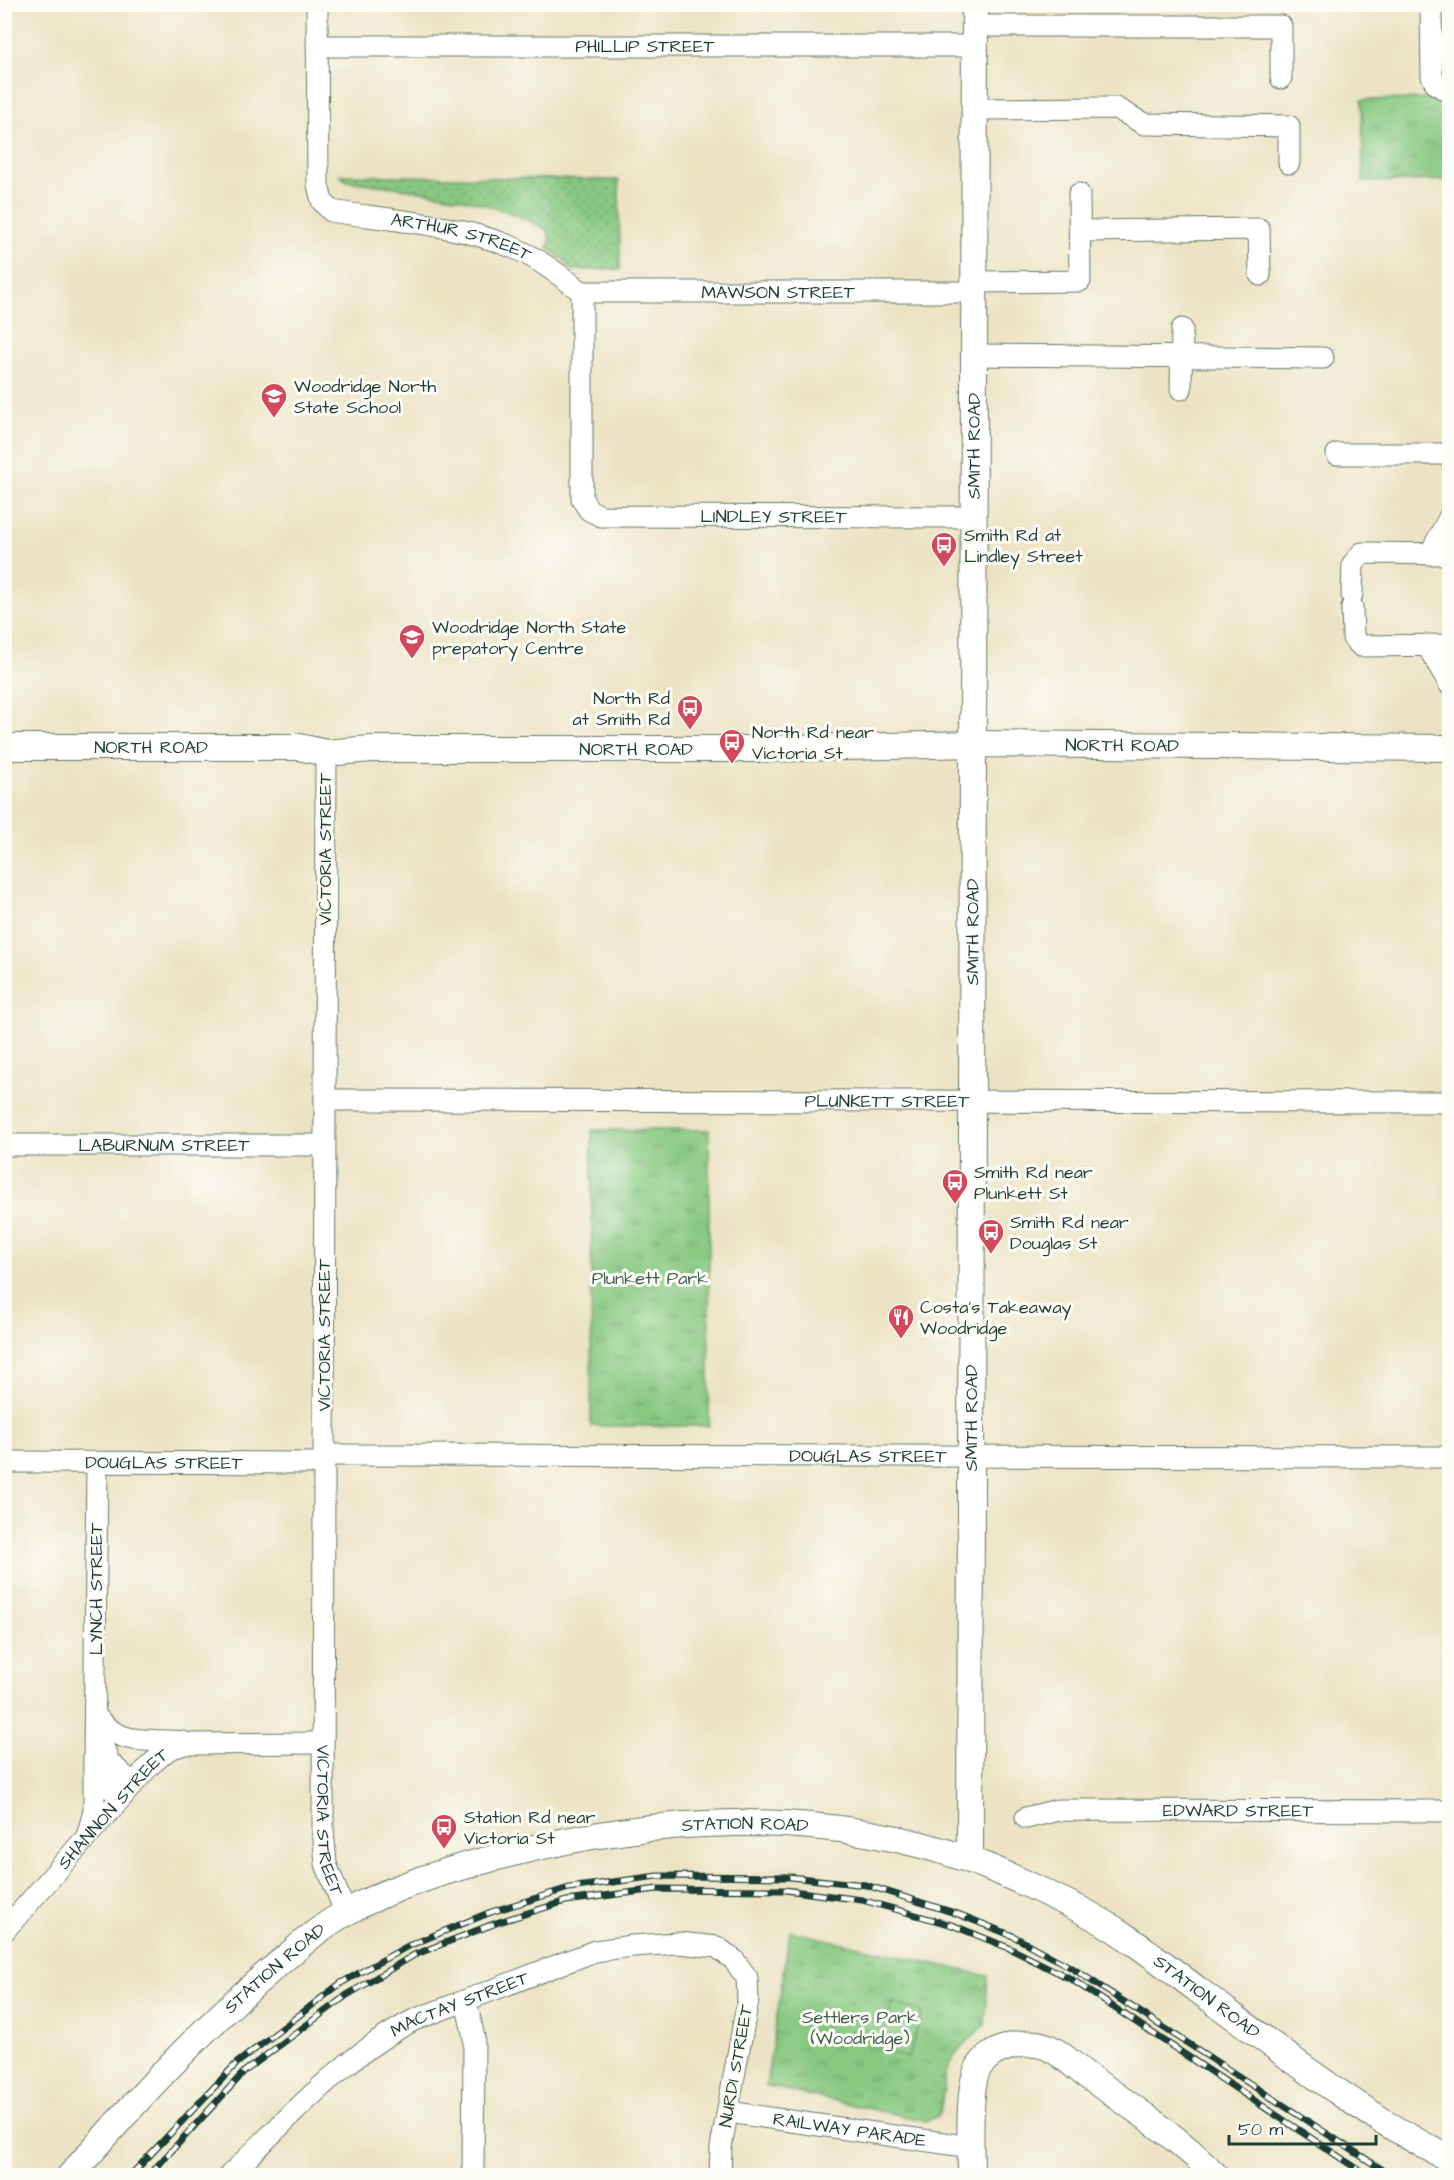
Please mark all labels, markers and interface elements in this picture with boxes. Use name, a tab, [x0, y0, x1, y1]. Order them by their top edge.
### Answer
street label: PHILLIP STREET	[575, 34, 716, 59]
street label: ARTHUR STREET	[389, 207, 537, 267]
street label: MAWSON STREET	[701, 280, 856, 305]
place label: Woodridge North State School	[294, 374, 436, 420]
school or university icon: Woodridge North State School	[259, 381, 289, 419]
street label: SMITH ROAD	[961, 392, 986, 499]
street label: LINDLEY STREET	[700, 504, 848, 529]
place label: Smith Rd at Lindley Street	[964, 523, 1083, 570]
bus stop icon: Smith Rd at Lindley Street	[929, 530, 959, 568]
place label: Woodridge North State prepatory Centre	[432, 615, 627, 662]
school or university icon: Woodridge North State prepatory Centre	[397, 622, 427, 660]
place label: North Rd at Smith Rd	[573, 686, 670, 732]
bus stop icon: North Rd at Smith Rd	[675, 693, 705, 731]
place label: North Rd near Victoria St	[752, 720, 874, 766]
bus stop icon: North Rd near Victoria St	[717, 727, 747, 765]
street label: NORTH ROAD	[1065, 732, 1179, 758]
street label: NORTH ROAD	[94, 735, 208, 760]
street label: NORTH ROAD	[579, 737, 693, 762]
street label: VICTORIA STREET	[313, 772, 338, 925]
street label: SMITH ROAD	[960, 878, 985, 985]
street label: PLUNKETT STREET	[805, 1088, 970, 1114]
street label: LABURNUM STREET	[78, 1133, 251, 1158]
place label: Smith Rd near Plunkett St	[974, 1160, 1093, 1206]
bus stop icon: Smith Rd near Plunkett St	[940, 1167, 970, 1205]
place label: Smith Rd near Douglas St	[1010, 1210, 1129, 1257]
bus stop icon: Smith Rd near Douglas St	[976, 1217, 1006, 1255]
street label: VICTORIA STREET	[312, 1258, 337, 1411]
park label: Plunkett Park	[592, 1266, 708, 1291]
place label: Costa's Takeaway Woodridge	[920, 1295, 1072, 1342]
restaurant icon: Costa's Takeaway Woodridge	[886, 1302, 916, 1340]
street label: SMITH ROAD	[959, 1364, 984, 1471]
street label: DOUGLAS STREET	[789, 1443, 947, 1469]
street label: DOUGLAS STREET	[85, 1450, 243, 1475]
street label: LYNCH STREET	[84, 1522, 109, 1655]
street label: SHANNON STREET	[52, 1742, 174, 1874]
street label: VICTORIA STREET	[310, 1745, 350, 1900]
street label: EDWARD STREET	[1163, 1798, 1314, 1823]
place label: Station Rd near Victoria St	[464, 1805, 596, 1851]
street label: STATION ROAD	[681, 1810, 810, 1838]
bus stop icon: Station Rd near Victoria St	[429, 1812, 459, 1850]
street label: STATION ROAD	[218, 1917, 331, 2019]
street label: STATION ROAD	[1149, 1948, 1266, 2045]
street label: MACTAY STREET	[385, 1965, 533, 2043]
street label: NURDI STREET	[713, 2002, 759, 2129]
park label: Settlers Park (Woodridge)	[802, 2005, 918, 2052]
street label: RAILWAY PARADE	[771, 2106, 928, 2153]
scale bar	[1229, 2108, 1376, 2146]
text: 50 m	[1238, 2117, 1283, 2142]

